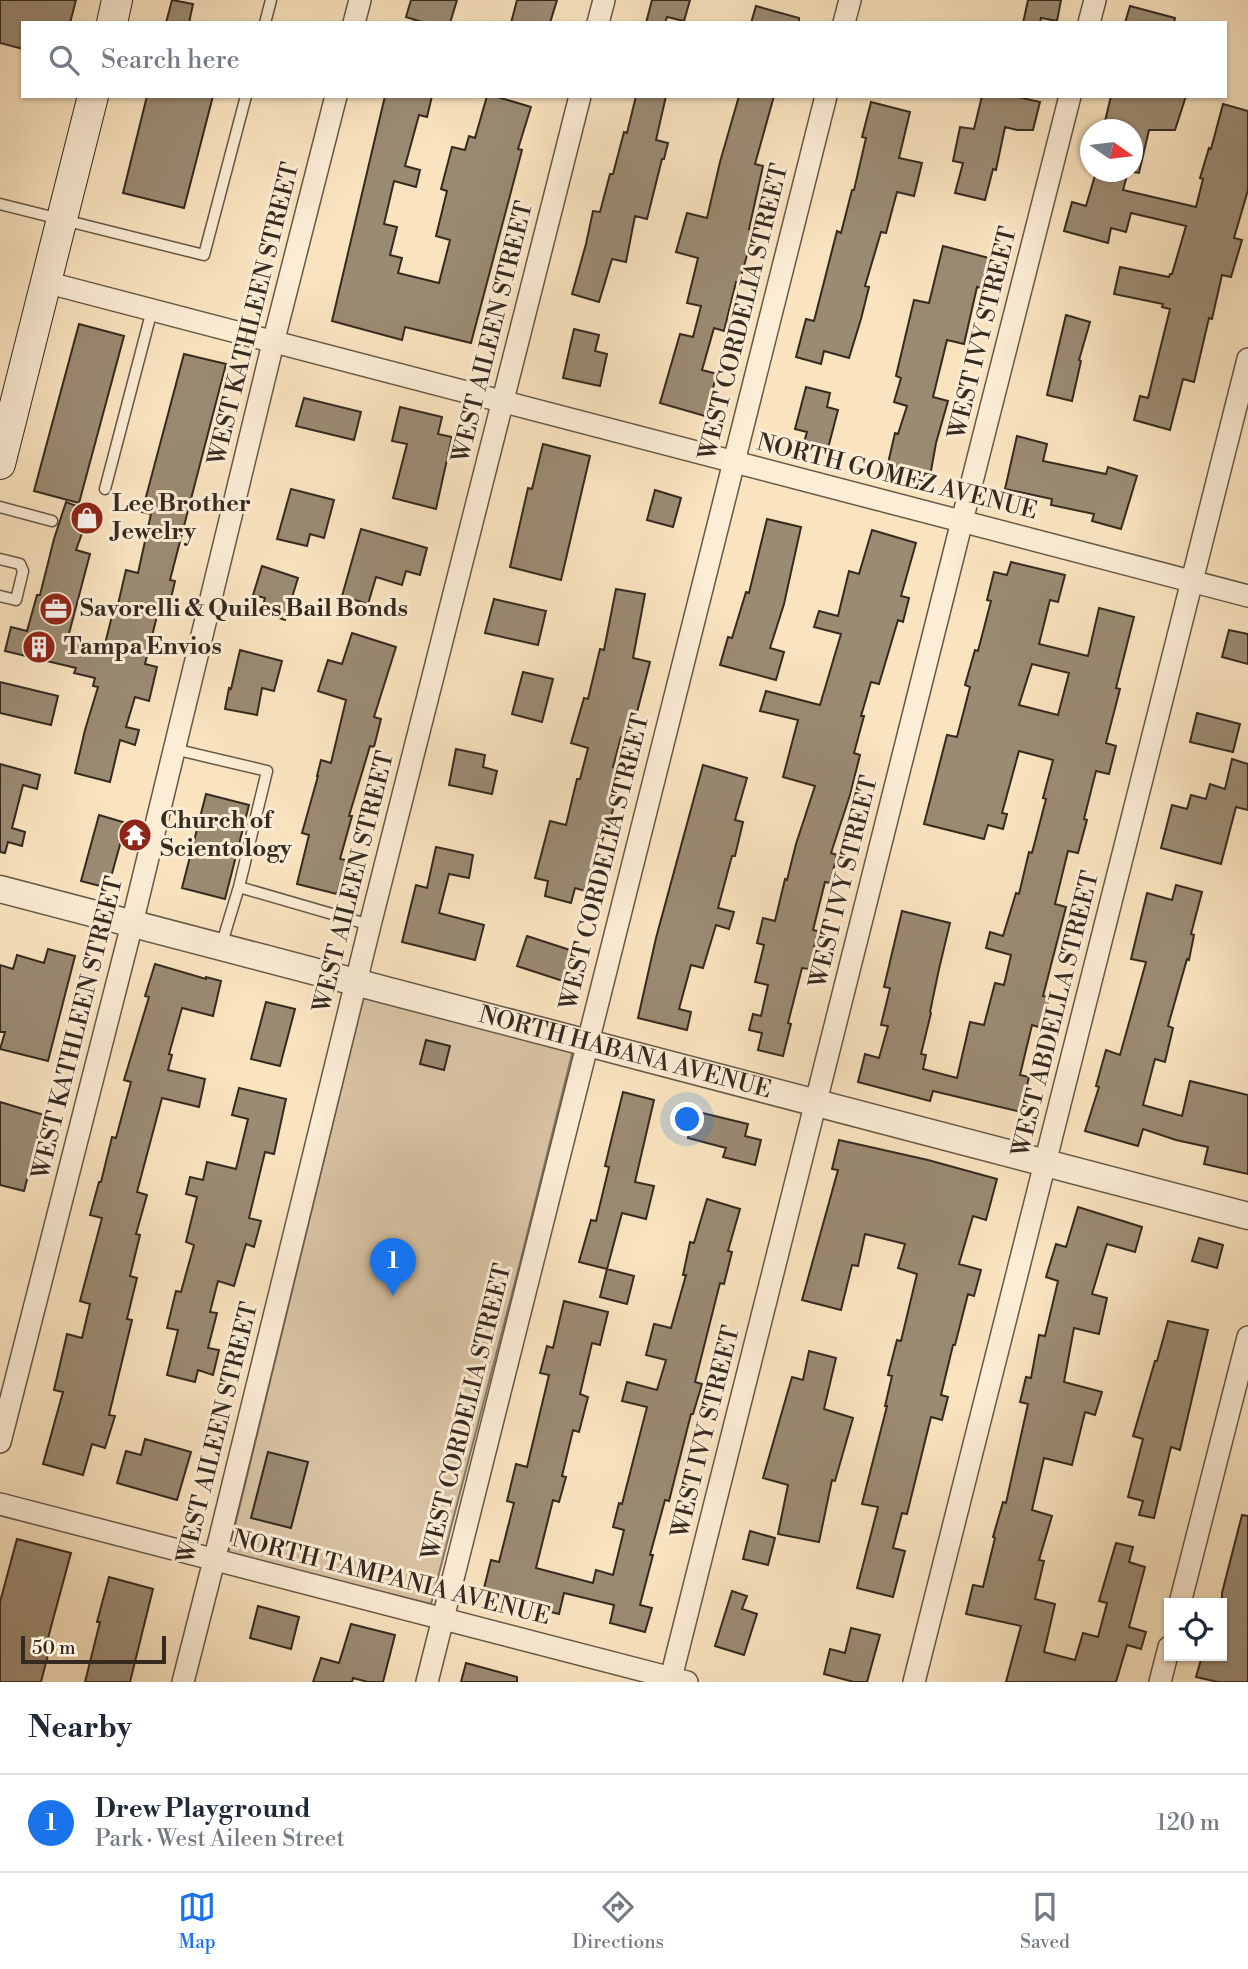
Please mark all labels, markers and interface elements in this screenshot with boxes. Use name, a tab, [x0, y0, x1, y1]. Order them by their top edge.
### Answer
search box	[21, 21, 1227, 98]
icon: search	[45, 41, 83, 79]
text: Search here	[101, 44, 240, 76]
north arrow	[1080, 119, 1143, 182]
street label: WEST KATHLEEN STREET	[202, 159, 306, 469]
street label: WEST CORDELIA STREET	[692, 161, 795, 464]
street label: WEST AILEEN STREET	[446, 198, 540, 467]
street label: WEST IVY STREET	[942, 224, 1024, 443]
street label: NORTH GOMEZ AVENUE	[753, 428, 1041, 526]
place label: Lee Brother Jewelry	[109, 489, 251, 547]
shop icon: Lee Brother Jewelry	[68, 499, 106, 537]
office icon: Savorelli & Quiles Bail Bonds	[37, 590, 75, 628]
place label: Savorelli & Quiles Bail Bonds	[80, 594, 408, 624]
building icon: Tampa Envios	[20, 628, 58, 666]
place label: Tampa Envios	[64, 632, 222, 662]
street label: WEST CORDELIA STREET	[553, 711, 656, 1014]
street label: WEST AILEEN STREET	[307, 748, 401, 1017]
street label: WEST IVY STREET	[803, 773, 885, 992]
place label: Church of Scientology	[160, 806, 293, 864]
temple icon: Church of Scientology	[116, 816, 154, 854]
street label: WEST ABDELLA STREET	[1006, 868, 1106, 1161]
street label: WEST KATHLEEN STREET	[26, 873, 130, 1183]
street label: NORTH HABANA AVENUE	[475, 1000, 774, 1105]
your location	[670, 1102, 704, 1136]
pin: 1	[370, 1238, 416, 1296]
street label: WEST CORDELIA STREET	[415, 1261, 518, 1564]
street label: WEST AILEEN STREET	[171, 1299, 265, 1568]
street label: WEST IVY STREET	[665, 1323, 747, 1542]
street label: NORTH TAMPANIA AVENUE	[229, 1524, 553, 1632]
map controls	[1164, 1598, 1227, 1661]
button: locate	[1164, 1598, 1227, 1661]
scale bar	[21, 1633, 166, 1665]
text: 50 m	[32, 1636, 76, 1660]
text: Nearby	[28, 1709, 132, 1747]
text: Drew Playground	[95, 1793, 311, 1825]
text: 1	[45, 1809, 57, 1837]
text: 120 m	[1156, 1809, 1220, 1837]
text: Park · West Aileen Street	[95, 1825, 345, 1853]
tab: Map	[178, 1888, 216, 1954]
tab: Directions	[572, 1888, 664, 1954]
tab: Saved	[1020, 1888, 1070, 1954]

